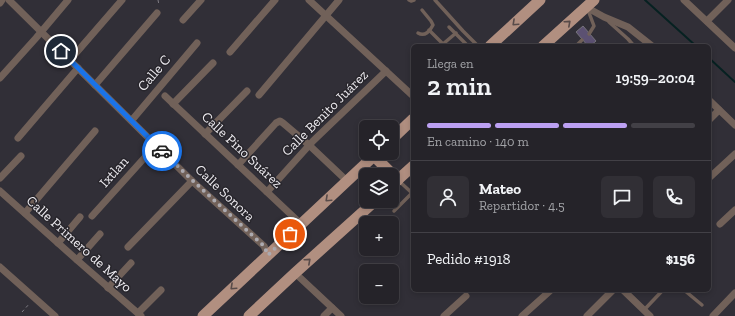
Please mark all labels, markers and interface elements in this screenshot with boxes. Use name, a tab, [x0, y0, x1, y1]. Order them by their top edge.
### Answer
one-way arrow	[512, 18, 520, 26]
one-way arrow	[564, 21, 571, 28]
pin	[44, 34, 78, 68]
icon: home	[50, 40, 72, 62]
street label: Calle C	[134, 51, 174, 95]
text: Llega en	[427, 56, 474, 71]
street label: Calle Benito Juárez	[278, 66, 372, 160]
text: 19:59–20:04	[615, 69, 695, 87]
text: 2 min	[427, 70, 491, 102]
street label: Calle Pino Suárez	[198, 108, 286, 192]
map controls	[359, 120, 399, 304]
button: locate	[359, 120, 399, 160]
courier	[142, 131, 182, 171]
text: En camino · 140 m	[427, 134, 529, 149]
icon: car	[151, 140, 173, 162]
street label: Ixtlan	[96, 153, 132, 191]
street label: Calle Sonora	[192, 161, 259, 225]
button: layers	[359, 168, 399, 208]
button: person	[427, 176, 469, 218]
button: chat	[601, 176, 643, 218]
button: phone	[653, 176, 695, 218]
text: Mateo	[479, 180, 521, 198]
street label: Calle Primero de Mayo	[23, 192, 135, 296]
one-way arrow	[325, 194, 333, 201]
text: Repartidor · 4.5	[479, 198, 565, 213]
button: +	[359, 216, 399, 256]
pin	[273, 217, 307, 251]
icon: bag	[279, 223, 301, 245]
text: Pedido #1918	[427, 250, 511, 268]
text: $156	[666, 250, 695, 268]
one-way arrow	[303, 258, 311, 266]
button: −	[359, 264, 399, 304]
one-way arrow	[230, 283, 238, 290]

